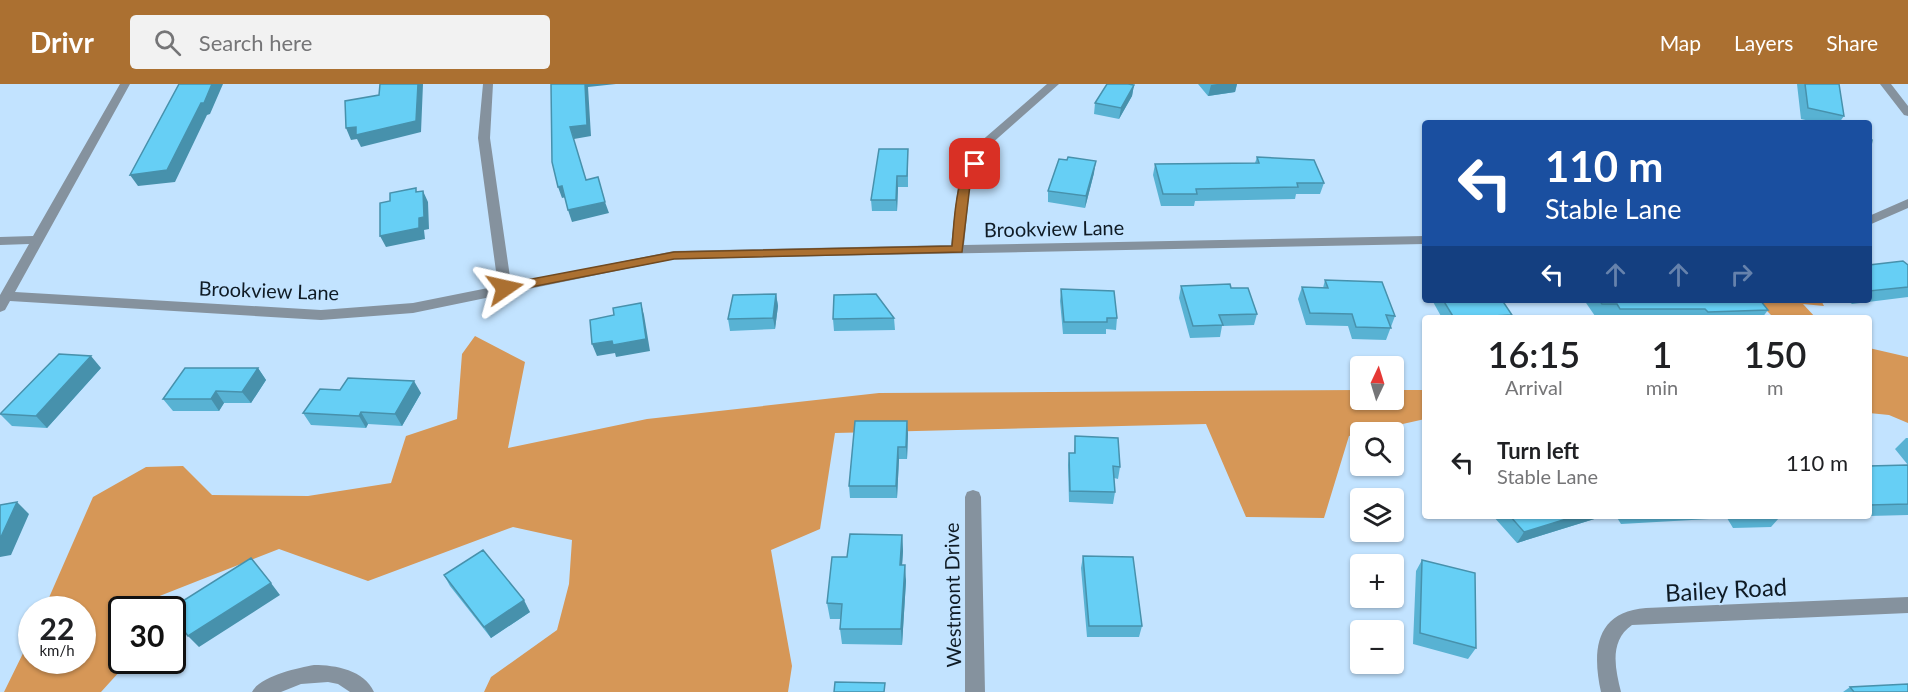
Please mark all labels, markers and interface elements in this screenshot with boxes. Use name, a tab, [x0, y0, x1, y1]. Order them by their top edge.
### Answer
search box	[130, 15, 550, 69]
text: Drivr	[30, 25, 94, 59]
icon: search	[151, 26, 184, 59]
text: Search here	[199, 29, 312, 56]
text: Map	[1660, 30, 1701, 55]
text: Layers	[1734, 30, 1793, 55]
text: Share	[1826, 30, 1878, 55]
pin	[949, 138, 1000, 189]
text: 110 m	[1545, 141, 1663, 191]
icon: left	[1446, 144, 1524, 222]
icon: arrive	[958, 147, 991, 180]
text: Stable Lane	[1545, 192, 1681, 225]
street label: Brookview Lane	[984, 215, 1124, 241]
position arrow	[473, 256, 537, 320]
icon: left	[1536, 258, 1569, 291]
icon: ahead	[1599, 258, 1632, 291]
icon: ahead	[1662, 258, 1695, 291]
icon: right	[1725, 258, 1758, 291]
street label: Brookview Lane	[198, 276, 340, 304]
text: 16:15	[1488, 332, 1580, 376]
text: 1	[1652, 332, 1672, 376]
text: 150	[1744, 332, 1806, 376]
north arrow	[1350, 356, 1404, 410]
map controls	[1350, 356, 1404, 674]
text: Arrival	[1505, 375, 1563, 399]
text: min	[1646, 375, 1678, 399]
text: m	[1767, 375, 1783, 399]
button: search	[1350, 422, 1404, 476]
text: Turn left	[1497, 437, 1579, 464]
icon: left	[1446, 446, 1479, 479]
text: 110 m	[1786, 449, 1848, 476]
text: Stable Lane	[1497, 464, 1598, 488]
button: layers	[1350, 488, 1404, 542]
street label: Westmont Drive	[939, 522, 965, 668]
button: +	[1350, 554, 1404, 608]
street label: Bailey Road	[1664, 571, 1788, 607]
speed limit sign: 30	[108, 596, 186, 674]
text: 22	[40, 610, 74, 646]
button: −	[1350, 620, 1404, 674]
text: km/h	[39, 641, 75, 659]

